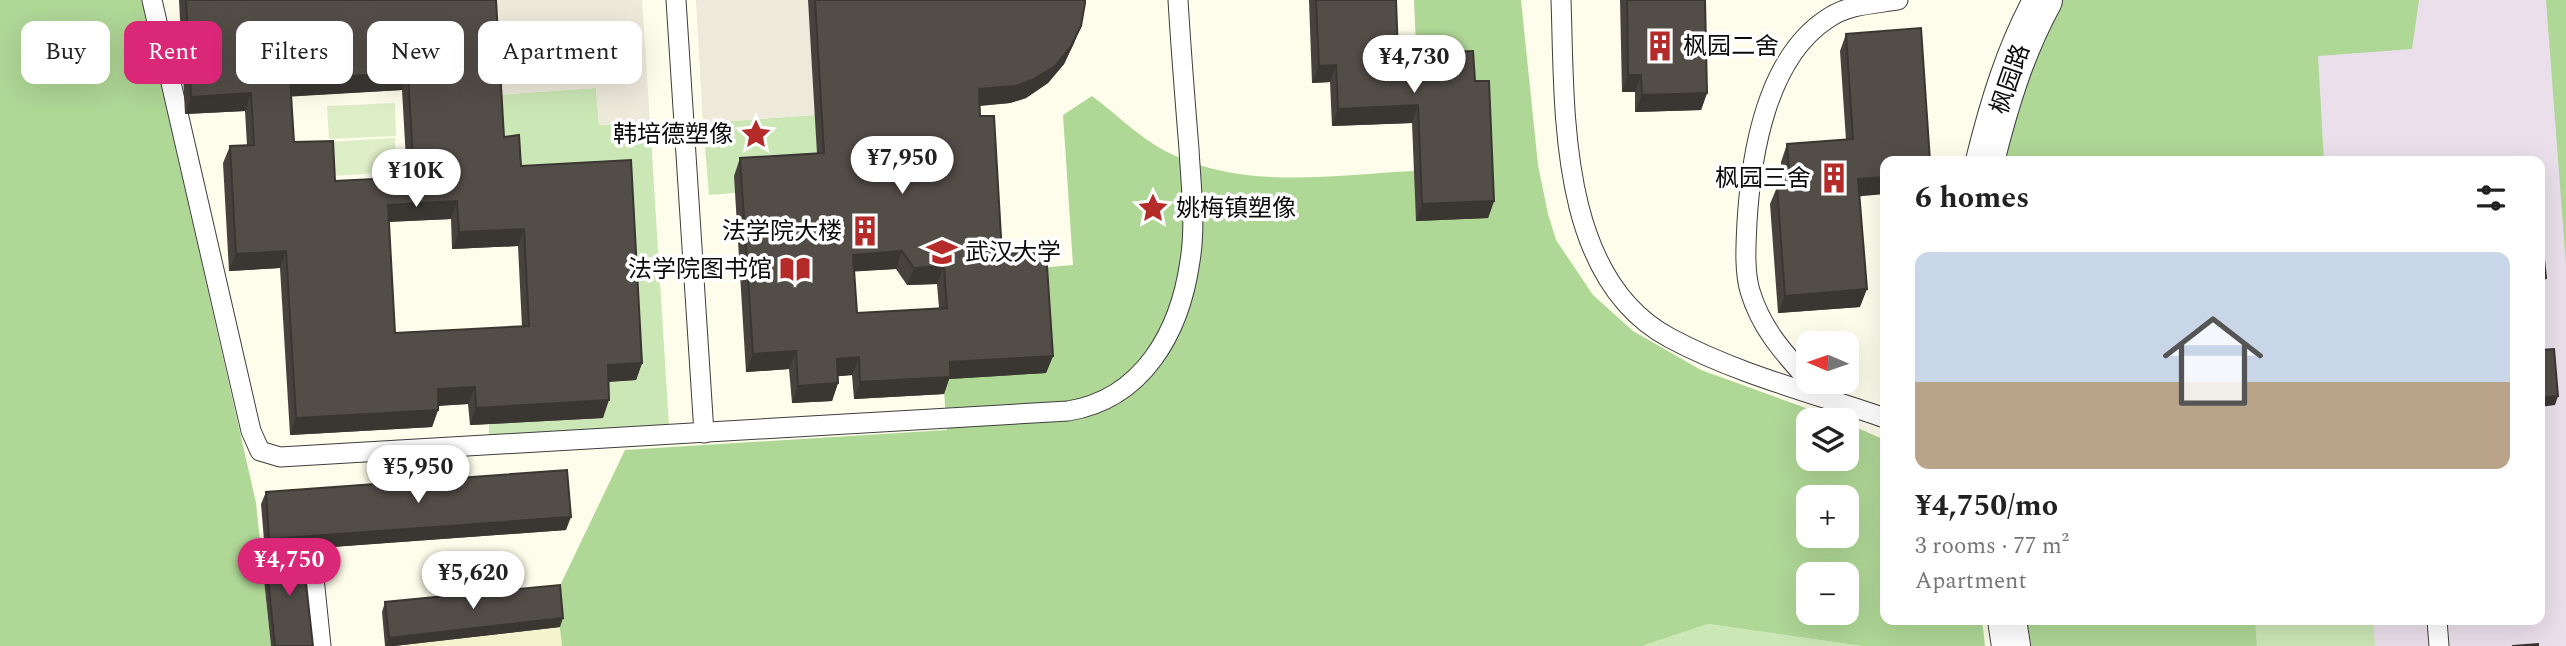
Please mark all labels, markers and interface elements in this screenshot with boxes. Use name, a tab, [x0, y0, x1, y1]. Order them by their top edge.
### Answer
chip: Buy	[21, 21, 110, 84]
chip: Rent	[124, 21, 222, 84]
chip: Filters	[236, 21, 353, 84]
chip: New	[367, 21, 464, 84]
chip: Apartment	[478, 21, 642, 84]
building icon: 枫园二舍	[1643, 29, 1677, 63]
place label: 枫园二舍	[1683, 29, 1779, 65]
pin: ¥4,730	[1357, 36, 1471, 95]
street label: 枫园路	[1982, 39, 2040, 119]
text: ¥4,730	[1379, 40, 1449, 75]
place label: 韩培德塑像	[613, 117, 733, 153]
place icon: 韩培德塑像	[739, 117, 773, 151]
pin: ¥7,950	[845, 136, 959, 196]
text: ¥7,950	[867, 141, 937, 176]
pin: ¥10K	[375, 150, 457, 209]
text: ¥10K	[388, 154, 444, 189]
place label: 枫园三舍	[1715, 161, 1811, 197]
building icon: 枫园三舍	[1817, 161, 1851, 195]
text: 6 homes	[1915, 175, 2029, 221]
icon: filters	[2472, 179, 2510, 217]
place icon: 姚梅镇塑像	[1136, 191, 1170, 225]
place label: 姚梅镇塑像	[1176, 191, 1296, 227]
place label: 法学院大楼	[722, 214, 842, 250]
building icon: 法学院大楼	[848, 214, 882, 248]
school or university icon: 武汉大学	[925, 235, 959, 269]
place label: 武汉大学	[965, 235, 1061, 271]
place label: 法学院图书馆	[628, 252, 772, 288]
library icon: 法学院图书馆	[778, 252, 812, 286]
icon: home	[2150, 298, 2276, 424]
north arrow	[1796, 331, 1858, 394]
map controls	[1796, 331, 1859, 625]
button: layers	[1796, 408, 1859, 471]
pin: ¥5,950	[361, 446, 475, 505]
text: ¥5,950	[383, 450, 453, 485]
text: ¥4,750/mo	[1915, 483, 2058, 529]
button: +	[1796, 485, 1859, 548]
text: 3 rooms · 77 m²	[1915, 529, 2069, 564]
pin: ¥4,750	[232, 538, 346, 598]
text: ¥4,750	[254, 543, 324, 578]
pin: ¥5,620	[416, 552, 530, 611]
text: ¥5,620	[438, 556, 508, 591]
button: −	[1796, 562, 1859, 625]
text: Apartment	[1915, 564, 2027, 599]

